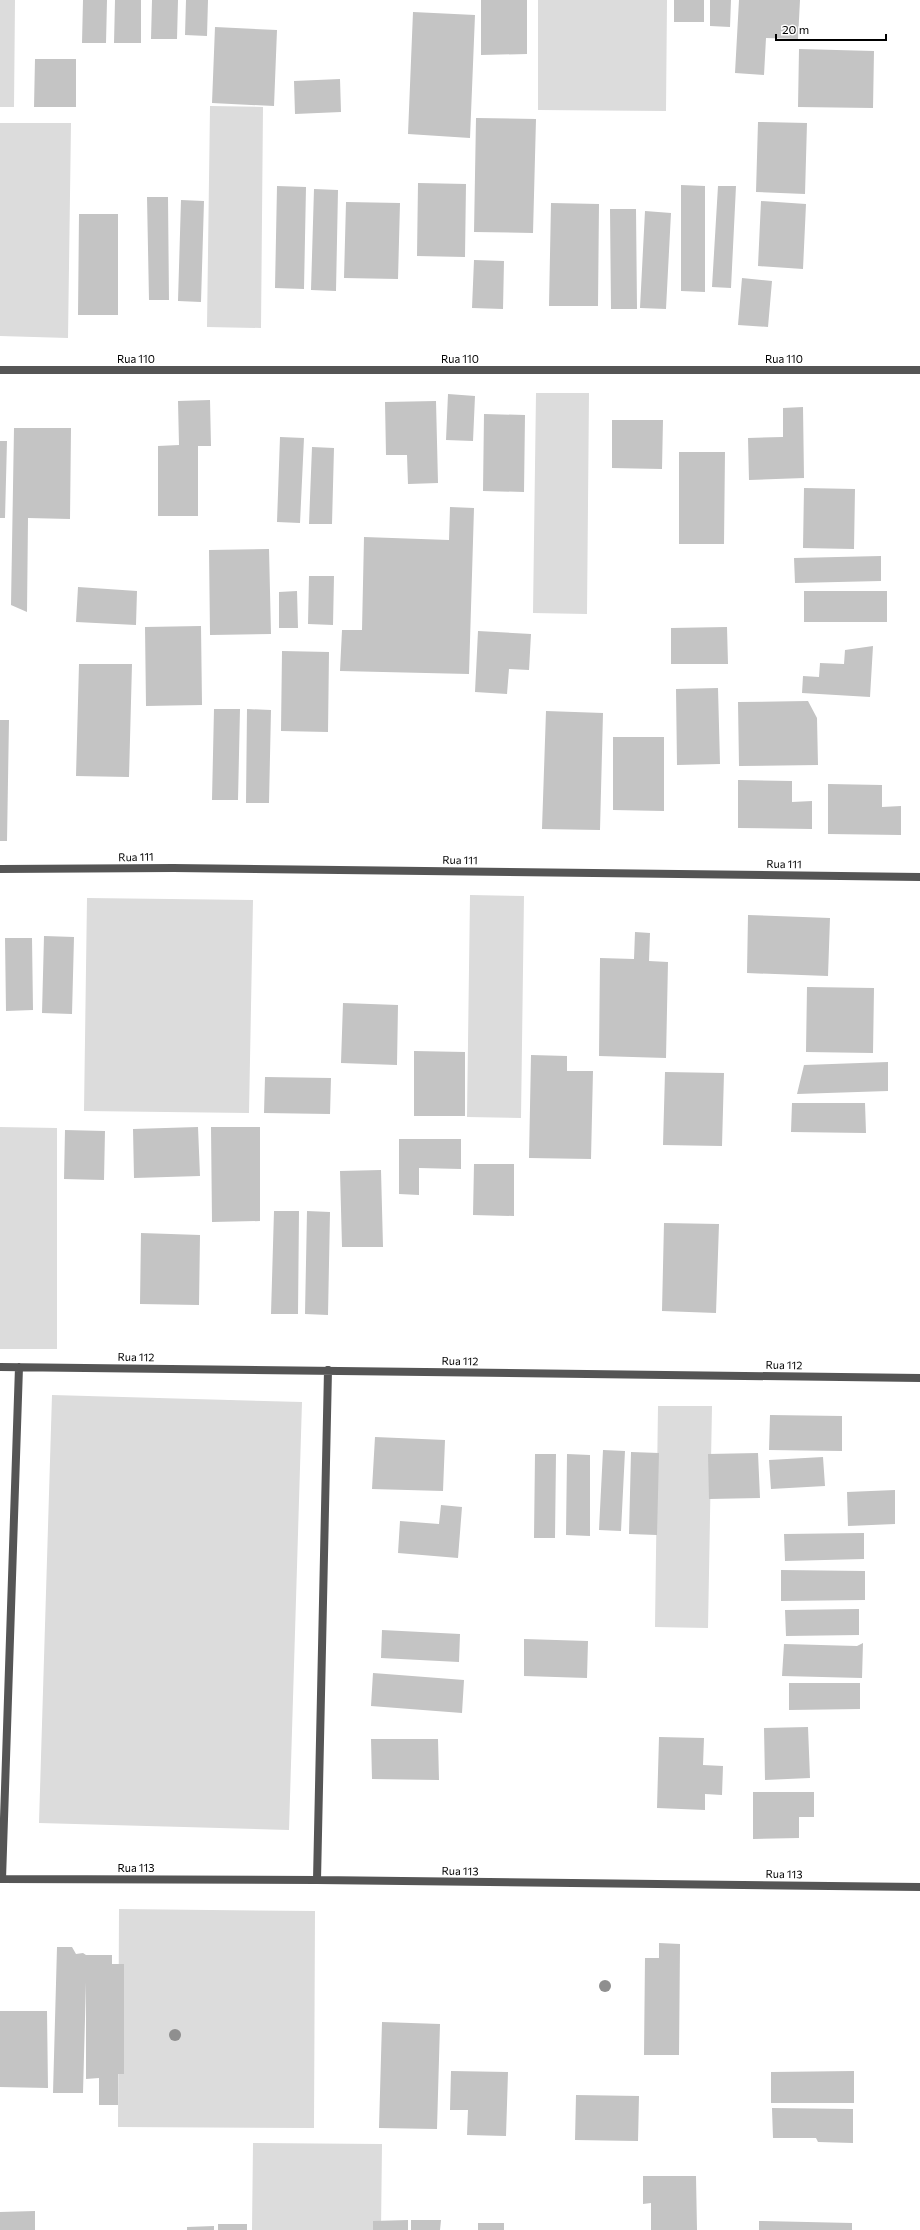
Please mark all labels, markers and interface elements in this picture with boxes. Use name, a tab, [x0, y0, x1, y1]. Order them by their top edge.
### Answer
scale bar	[776, 16, 886, 42]
text: 20 m	[782, 22, 809, 36]
street label: Rua 110	[117, 352, 155, 365]
street label: Rua 110	[441, 352, 479, 365]
street label: Rua 110	[765, 352, 803, 365]
street label: Rua 111	[118, 850, 154, 863]
street label: Rua 111	[442, 853, 478, 866]
street label: Rua 111	[766, 857, 802, 870]
street label: Rua 112	[117, 1350, 155, 1363]
street label: Rua 112	[441, 1354, 479, 1367]
street label: Rua 112	[765, 1358, 803, 1371]
street label: Rua 113	[118, 1861, 155, 1874]
street label: Rua 113	[441, 1864, 479, 1877]
street label: Rua 113	[765, 1867, 803, 1880]

